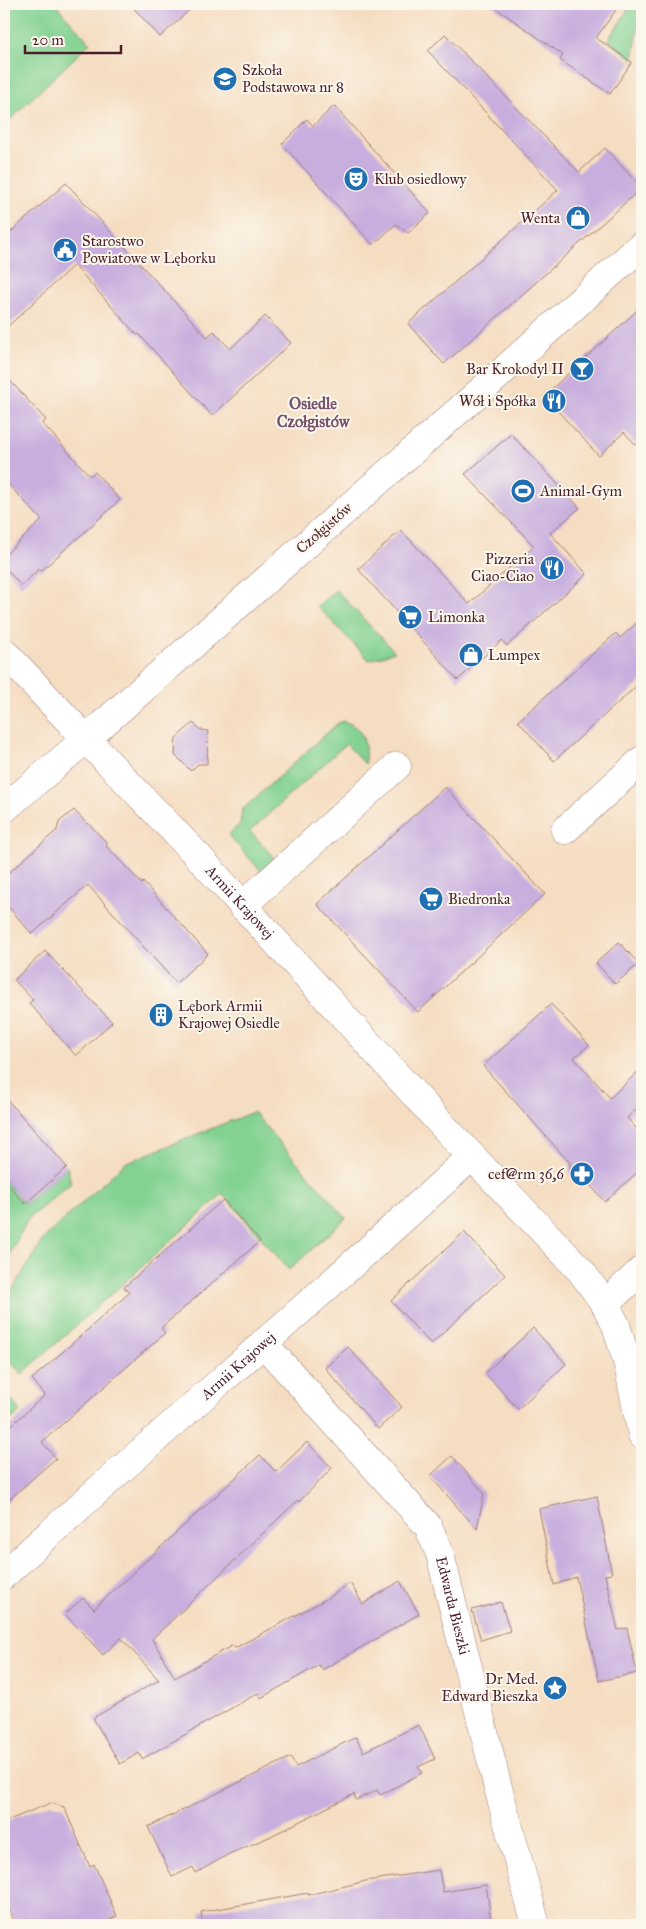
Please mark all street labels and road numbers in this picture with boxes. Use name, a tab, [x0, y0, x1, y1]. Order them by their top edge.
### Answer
street label: Czołgistów	[292, 499, 356, 557]
street label: Armii Krajowej	[201, 861, 278, 943]
street label: Armii Krajowej	[196, 1328, 279, 1404]
street label: Edwarda Bieszki	[432, 1555, 474, 1657]

